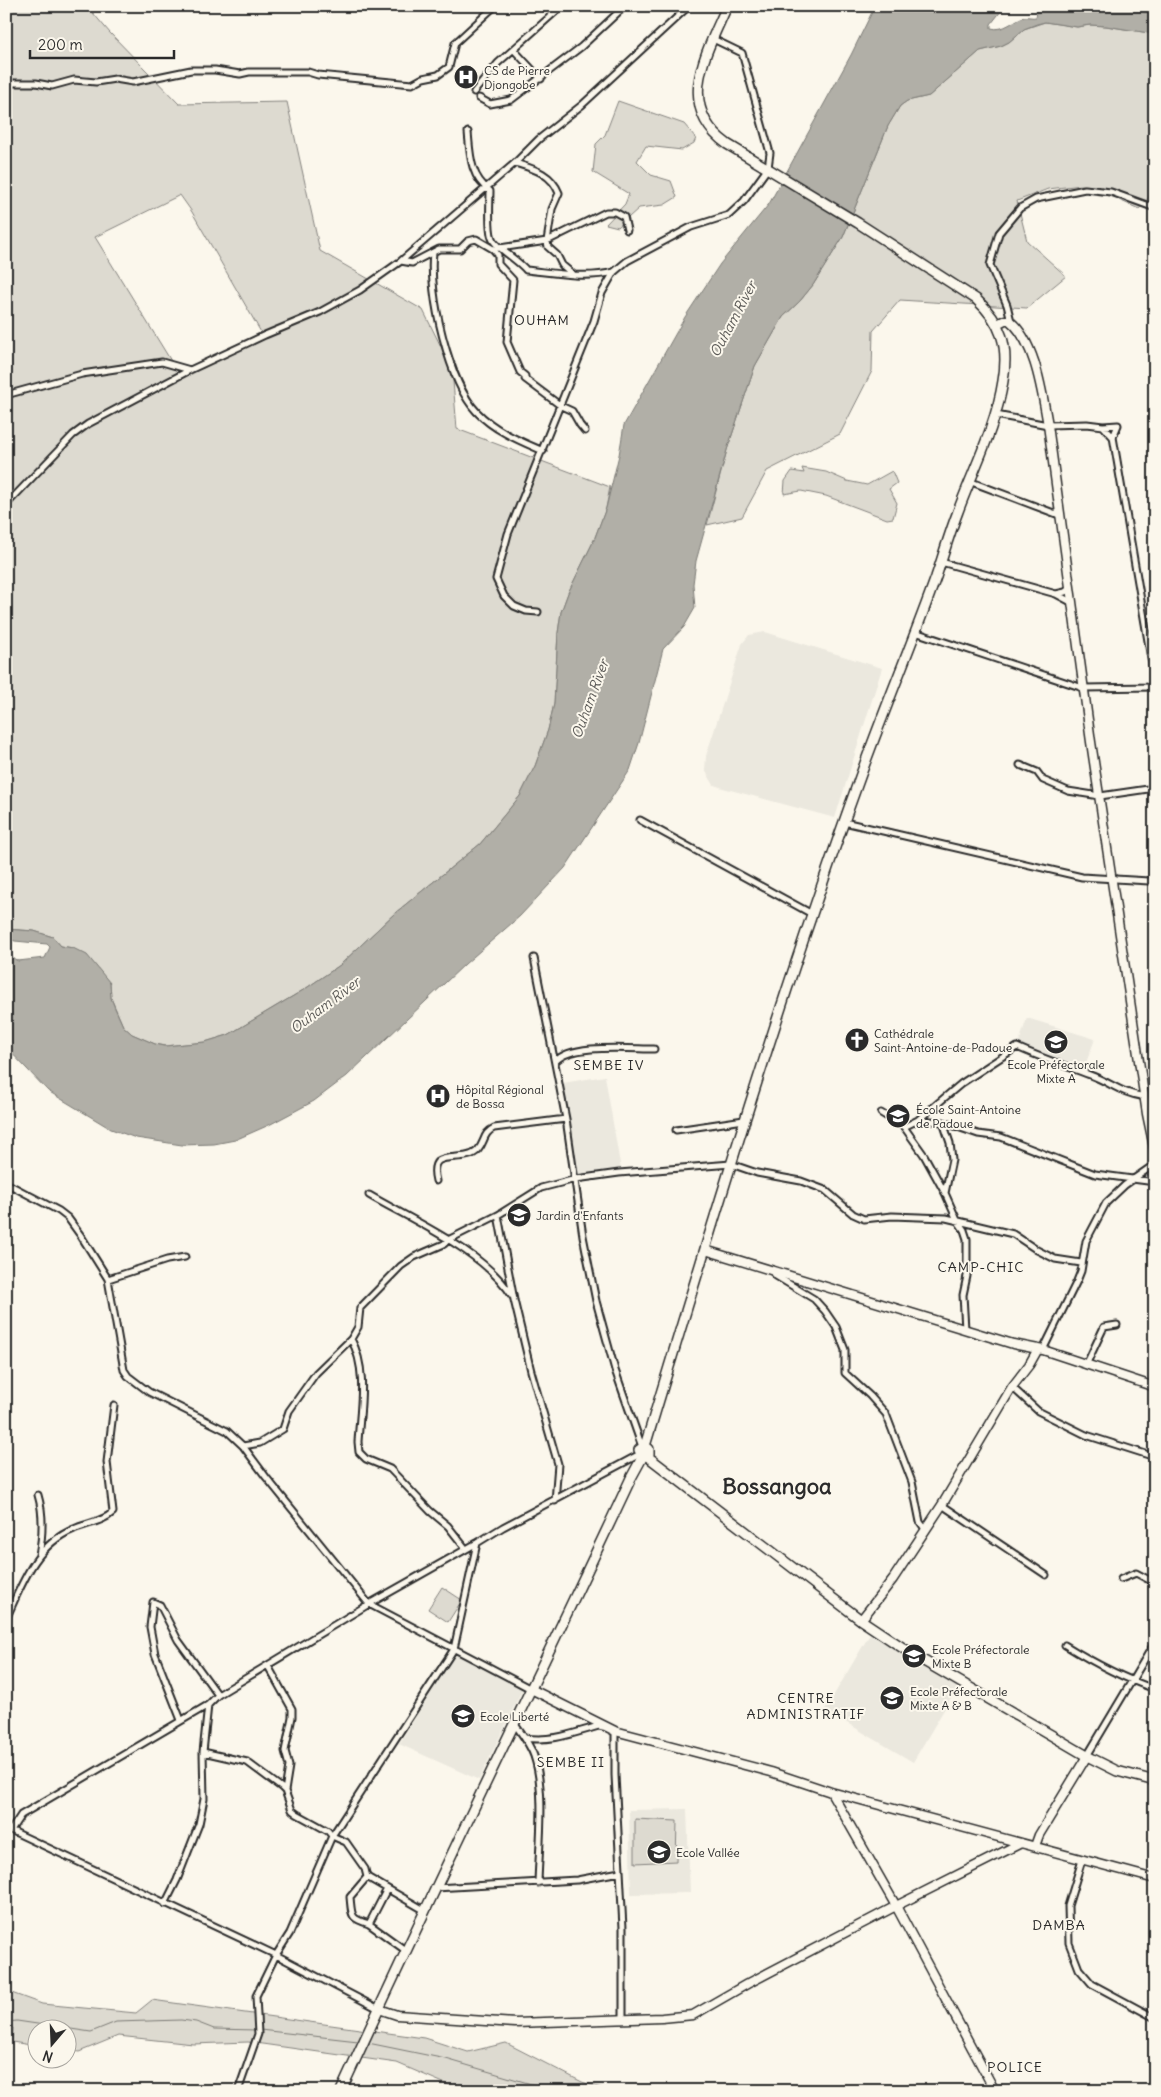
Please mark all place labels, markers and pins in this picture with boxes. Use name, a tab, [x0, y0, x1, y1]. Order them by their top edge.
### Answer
place label: CS de Pierre Djongobe	[484, 63, 550, 92]
hospital icon: CS de Pierre Djongobe	[453, 64, 479, 90]
place label: Cathédrale Saint-Antoine-de-Padoue	[874, 1026, 1012, 1055]
church icon: Cathédrale Saint-Antoine-de-Padoue	[844, 1027, 870, 1053]
school or university icon: Ecole Préfectorale Mixte A	[1043, 1029, 1069, 1055]
place label: Ecole Préfectorale Mixte A	[1007, 1057, 1105, 1086]
place label: Hôpital Régional de Bossa	[456, 1082, 544, 1111]
hospital icon: Hôpital Régional de Bossa	[425, 1083, 451, 1109]
place label: École Saint-Antoine de Padoue	[916, 1102, 1021, 1131]
school or university icon: École Saint-Antoine de Padoue	[885, 1103, 911, 1129]
school or university icon: Jardin d'Enfants	[506, 1202, 532, 1228]
place label: Jardin d'Enfants	[536, 1208, 623, 1223]
place label: Ecole Préfectorale Mixte B	[932, 1642, 1030, 1671]
school or university icon: Ecole Préfectorale Mixte B	[901, 1643, 927, 1669]
place label: Ecole Préfectorale Mixte A & B	[910, 1684, 1008, 1713]
school or university icon: Ecole Préfectorale Mixte A & B	[879, 1685, 905, 1711]
school or university icon: Ecole Liberté	[450, 1703, 476, 1729]
place label: Ecole Liberté	[480, 1709, 549, 1724]
school or university icon: Ecole Vallée	[646, 1839, 672, 1865]
place label: Ecole Vallée	[676, 1845, 740, 1860]

